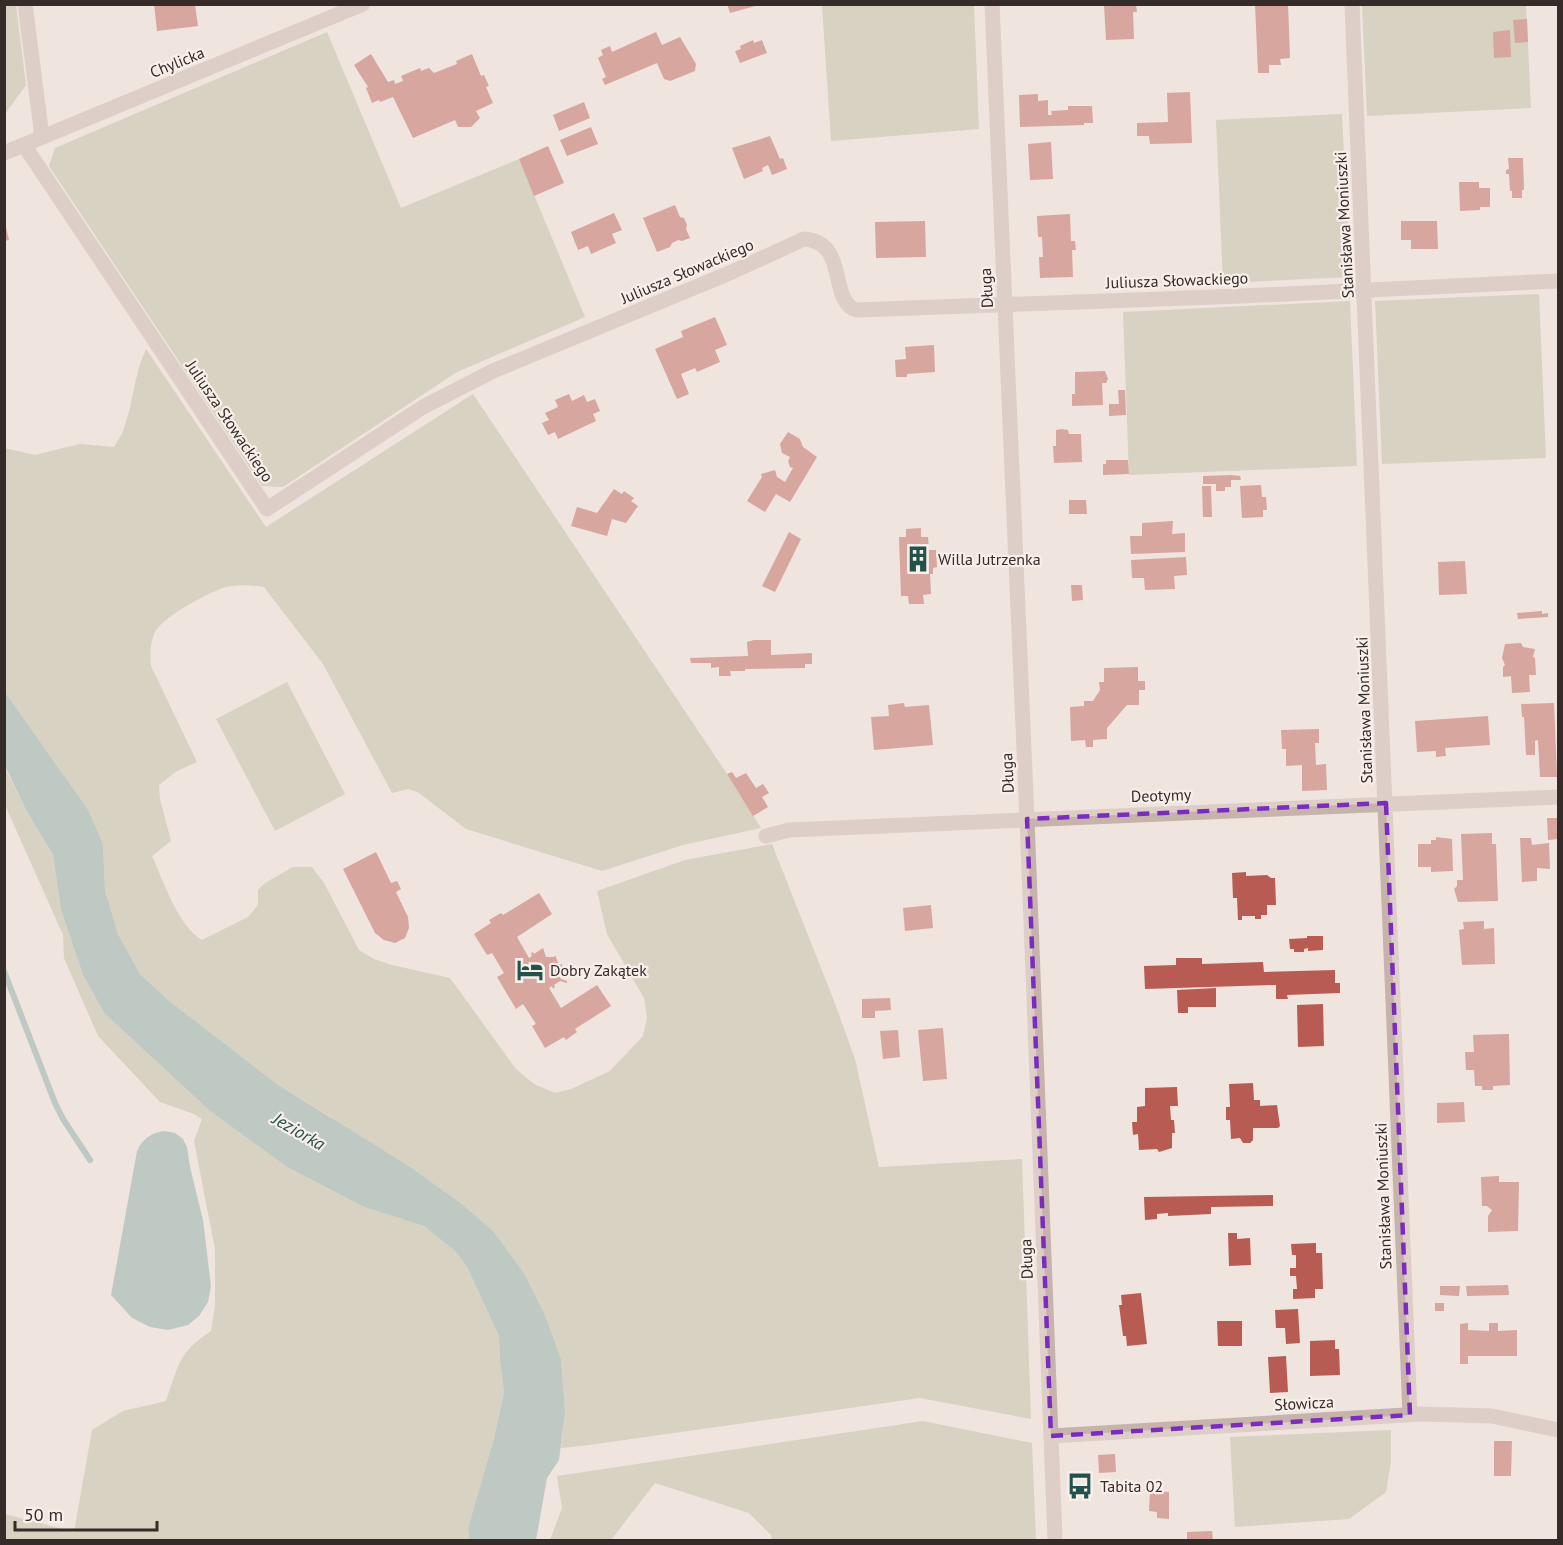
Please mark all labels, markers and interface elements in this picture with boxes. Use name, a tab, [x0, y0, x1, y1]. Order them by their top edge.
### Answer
street label: Chylicka	[147, 42, 207, 82]
street label: Stanisława Moniuszki	[1330, 151, 1358, 299]
street label: Juliusza Słowackiego	[617, 234, 757, 308]
street label: Długa	[975, 267, 997, 309]
street label: Juliusza Słowackiego	[1104, 268, 1249, 293]
street label: Juliusza Słowackiego	[181, 356, 278, 486]
building icon: Willa Jutrzenka	[903, 544, 933, 574]
place label: Willa Jutrzenka	[938, 549, 1041, 569]
street label: Stanisława Moniuszki	[1351, 636, 1377, 784]
street label: Długa	[996, 753, 1018, 793]
street label: Deotymy	[1131, 784, 1192, 806]
hotel icon: Dobry Zakątek	[515, 955, 545, 985]
place label: Dobry Zakątek	[550, 960, 647, 980]
water label: Jeziorka	[267, 1106, 330, 1155]
street label: Stanisława Moniuszki	[1370, 1122, 1396, 1270]
street label: Długa	[1015, 1239, 1037, 1279]
street label: Słowicza	[1274, 1391, 1334, 1415]
bus stop icon: Tabita 02	[1065, 1471, 1095, 1501]
place label: Tabita 02	[1100, 1476, 1163, 1496]
scale bar	[15, 1494, 158, 1532]
text: 50 m	[24, 1503, 63, 1526]

